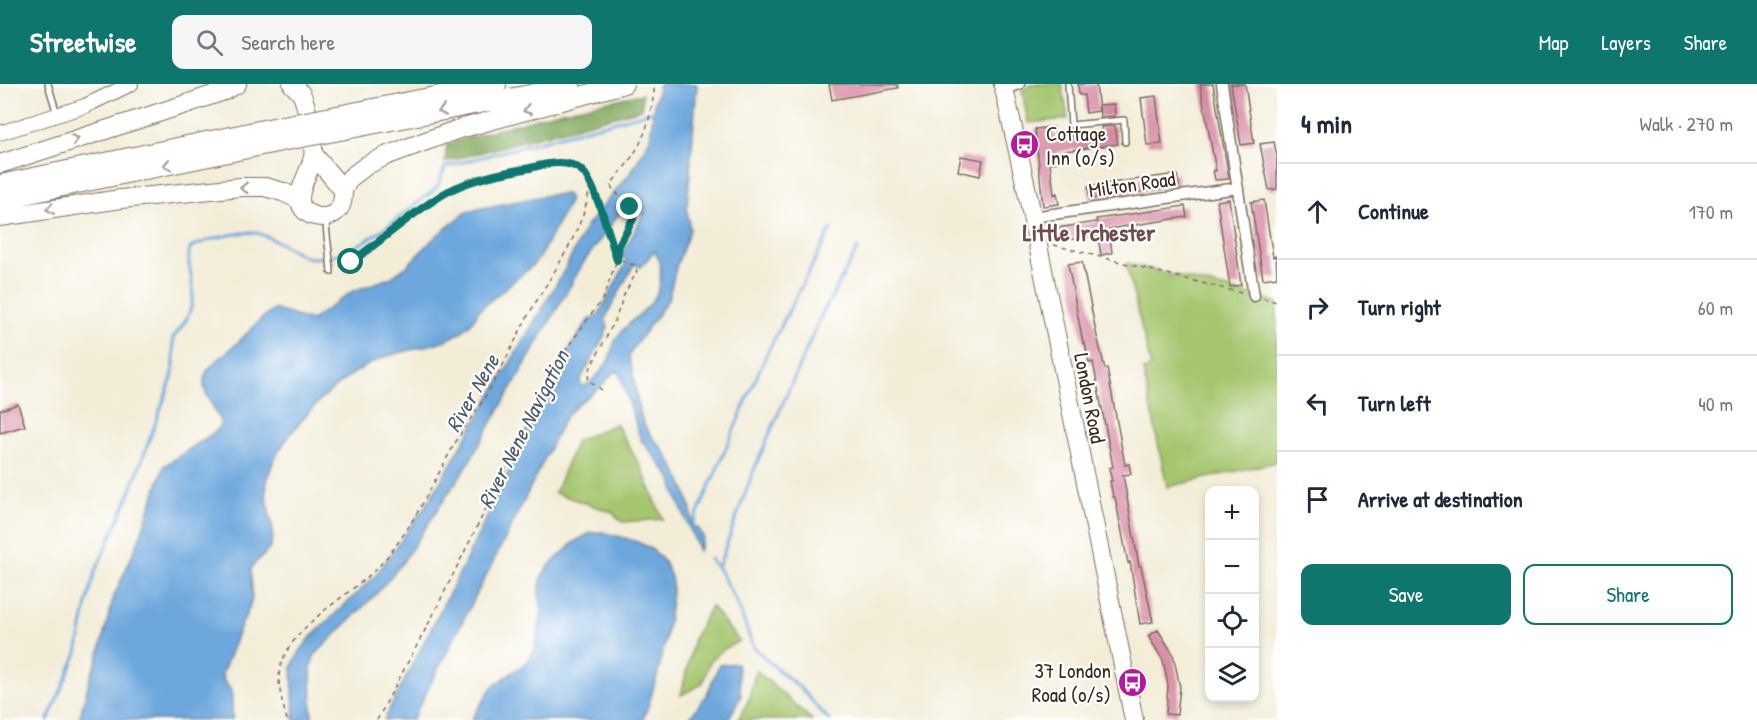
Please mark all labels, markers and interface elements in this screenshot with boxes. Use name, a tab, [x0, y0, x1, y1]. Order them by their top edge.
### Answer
search box	[172, 15, 592, 69]
text: Streetwise	[30, 23, 136, 61]
icon: search	[193, 26, 226, 59]
text: Search here	[241, 27, 335, 57]
text: Map	[1539, 28, 1568, 57]
text: Layers	[1601, 28, 1651, 57]
text: Share	[1684, 28, 1727, 57]
one-way arrow	[522, 102, 532, 115]
one-way arrow	[437, 104, 447, 117]
text: 4 min	[1301, 106, 1352, 141]
text: Walk · 270 m	[1640, 110, 1733, 137]
place label: Cottage Inn (o/s)	[1046, 119, 1115, 172]
bus stop icon: Cottage Inn (o/s)	[1009, 129, 1041, 161]
one-way arrow	[69, 134, 80, 146]
one-way arrow	[162, 158, 172, 171]
street label: Milton Road	[1087, 164, 1177, 204]
one-way arrow	[240, 181, 249, 194]
route end	[616, 193, 642, 219]
icon: ahead	[1301, 195, 1334, 228]
text: Continue	[1358, 196, 1429, 226]
text: 170 m	[1689, 198, 1733, 225]
one-way arrow	[46, 202, 55, 214]
district label: Little Irchester	[1023, 216, 1156, 248]
route start	[337, 248, 363, 274]
icon: right	[1301, 291, 1334, 324]
text: Turn right	[1358, 292, 1441, 322]
text: 60 m	[1698, 294, 1733, 321]
water label: River Nene Navigation	[470, 343, 577, 513]
water label: River Nene	[438, 348, 507, 437]
street label: London Road	[1067, 350, 1113, 446]
icon: left	[1301, 387, 1334, 420]
text: Turn left	[1358, 388, 1431, 418]
text: 40 m	[1698, 390, 1733, 417]
icon: arrive	[1301, 483, 1334, 516]
text: Arrive at destination	[1358, 484, 1523, 514]
map controls	[1205, 486, 1259, 702]
button: +	[1205, 486, 1259, 540]
button: −	[1205, 540, 1259, 594]
button: Save	[1301, 564, 1511, 625]
button: Share	[1523, 564, 1733, 625]
button: locate	[1205, 594, 1259, 648]
button: layers	[1205, 648, 1259, 702]
place label: 37 London Road (o/s)	[1032, 656, 1111, 709]
bus stop icon: 37 London Road (o/s)	[1116, 666, 1148, 698]

